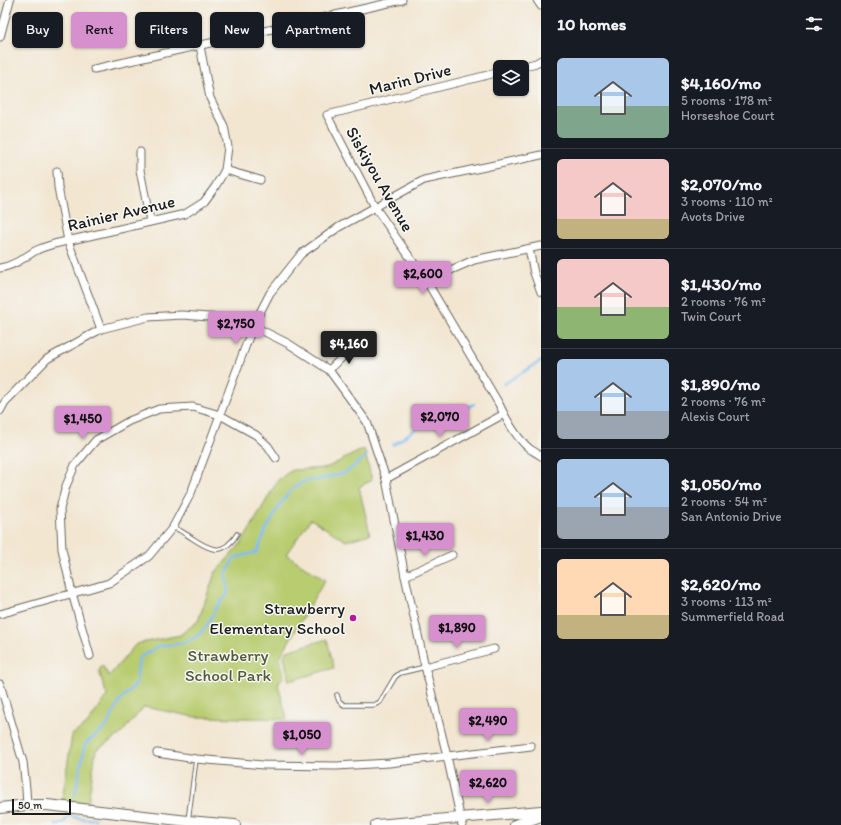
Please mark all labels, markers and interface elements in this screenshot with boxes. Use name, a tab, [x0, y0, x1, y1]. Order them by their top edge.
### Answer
chip: Buy	[12, 12, 63, 48]
chip: Rent	[71, 12, 127, 48]
chip: Filters	[135, 12, 202, 48]
chip: New	[210, 12, 264, 48]
chip: Apartment	[272, 12, 365, 48]
icon: filters	[803, 13, 825, 35]
text: 10 homes	[557, 14, 626, 34]
street label: Marin Drive	[367, 59, 453, 99]
map controls	[493, 60, 529, 96]
button: layers	[493, 60, 529, 96]
text: $4,160/mo	[681, 73, 761, 93]
icon: home	[589, 74, 637, 122]
text: 5 rooms · 178 m²	[681, 93, 772, 108]
text: Horseshoe Court	[681, 108, 775, 123]
street label: Siskiyou Avenue	[342, 123, 418, 235]
text: $2,070/mo	[681, 174, 762, 194]
icon: home	[589, 175, 637, 223]
street label: Rainier Avenue	[65, 191, 177, 235]
text: 3 rooms · 110 m²	[681, 194, 773, 209]
text: Avots Drive	[681, 209, 745, 224]
pin: $2,600	[390, 261, 456, 295]
text: $2,600	[403, 266, 443, 281]
text: $1,430/mo	[681, 274, 762, 294]
icon: home	[589, 275, 637, 323]
text: 2 rooms · 76 m²	[681, 294, 766, 309]
text: Twin Court	[681, 309, 741, 324]
pin: $2,750	[203, 311, 269, 345]
text: $2,750	[217, 316, 255, 331]
pin: $4,160	[316, 331, 382, 365]
text: $4,160	[330, 336, 368, 351]
text: $1,890/mo	[681, 374, 760, 394]
icon: home	[589, 375, 637, 423]
text: 2 rooms · 76 m²	[681, 394, 766, 409]
pin: $2,070	[407, 404, 473, 438]
pin: $1,450	[50, 406, 116, 440]
text: $2,070	[421, 409, 459, 424]
text: Alexis Court	[681, 409, 750, 424]
text: $1,450	[64, 411, 102, 426]
text: $1,050/mo	[681, 474, 761, 494]
icon: home	[589, 475, 637, 523]
text: 2 rooms · 54 m²	[681, 494, 767, 509]
text: San Antonio Drive	[681, 509, 781, 524]
pin: $1,430	[392, 523, 458, 557]
text: $1,430	[406, 528, 444, 543]
text: $2,620/mo	[681, 574, 761, 594]
icon: home	[589, 575, 637, 623]
text: 3 rooms · 113 m²	[681, 594, 772, 609]
place label: Strawberry Elementary School	[209, 598, 345, 638]
text: Summerfield Road	[681, 609, 784, 624]
marker: Strawberry Elementary School	[348, 613, 358, 623]
pin: $1,890	[424, 615, 490, 649]
text: $1,890	[438, 620, 476, 635]
park label: Strawberry School Park	[185, 645, 271, 685]
pin: $2,490	[455, 708, 521, 742]
text: $2,490	[468, 713, 508, 728]
pin: $1,050	[269, 722, 335, 756]
text: $1,050	[283, 727, 321, 742]
pin: $2,620	[455, 770, 521, 804]
text: $2,620	[469, 775, 507, 790]
scale bar	[12, 797, 71, 816]
text: 50 m	[18, 799, 42, 812]

